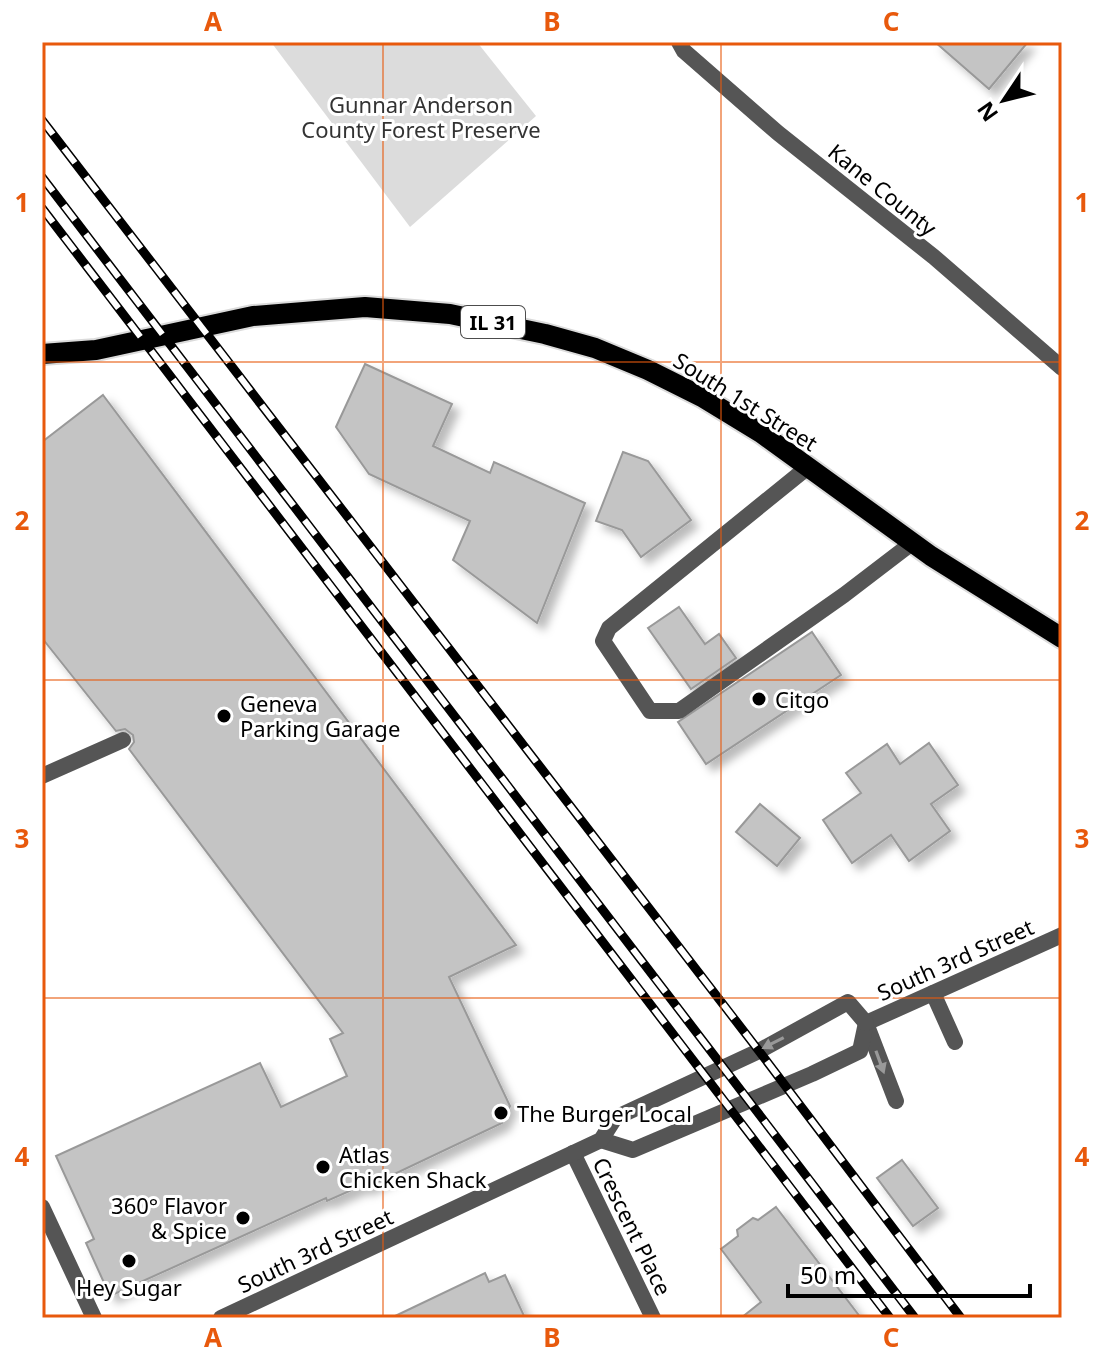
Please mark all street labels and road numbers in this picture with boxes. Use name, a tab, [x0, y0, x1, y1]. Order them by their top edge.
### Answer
street label: Kane County	[823, 136, 944, 242]
road number: IL 31	[461, 306, 525, 338]
street label: South 1st Street	[668, 345, 824, 457]
street label: South 3rd Street	[872, 911, 1038, 1007]
street label: Crescent Place	[587, 1152, 679, 1300]
street label: South 3rd Street	[232, 1201, 398, 1299]

